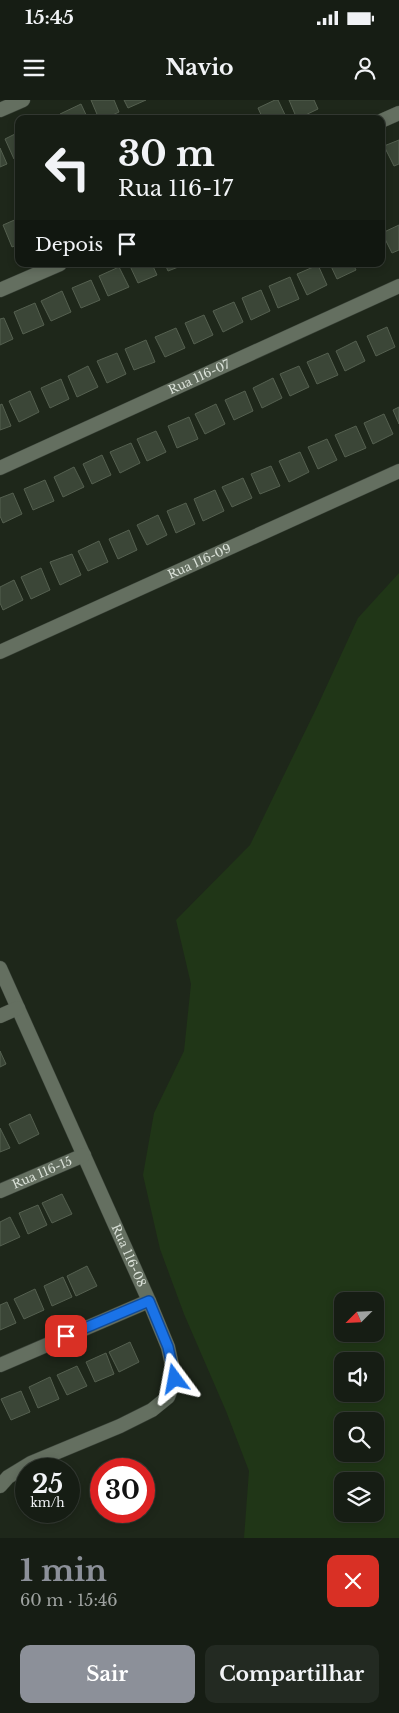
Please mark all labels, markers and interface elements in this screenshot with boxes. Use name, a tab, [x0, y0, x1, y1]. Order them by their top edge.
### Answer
text: 15:45	[25, 6, 74, 29]
icon: menu	[20, 54, 48, 82]
text: Navio	[165, 54, 234, 81]
icon: person	[351, 54, 379, 82]
text: 30 m	[118, 132, 215, 175]
icon: left	[35, 135, 100, 200]
text: Rua 116-17	[118, 175, 233, 202]
icon: arrive	[113, 230, 141, 258]
text: Depois	[35, 233, 103, 256]
street label: Rua 116-07	[166, 356, 233, 397]
street label: Rua 116-09	[165, 540, 233, 582]
street label: Rua 116-15	[10, 1153, 74, 1192]
street label: Rua 116-08	[109, 1222, 150, 1289]
north arrow	[334, 1292, 384, 1342]
map controls	[334, 1292, 384, 1522]
pin	[45, 1315, 87, 1357]
icon: arrive	[52, 1322, 80, 1350]
position arrow	[148, 1352, 200, 1404]
button: sound	[334, 1352, 384, 1402]
button: search	[334, 1412, 384, 1462]
speed limit sign: 30	[90, 1458, 155, 1523]
text: 25	[32, 1469, 63, 1500]
button: layers	[334, 1472, 384, 1522]
text: km/h	[30, 1495, 65, 1510]
text: 1 min	[20, 1552, 107, 1589]
button: close	[327, 1555, 379, 1607]
text: 60 m · 15:46	[20, 1590, 118, 1610]
button: Sair	[20, 1645, 195, 1703]
button: Compartilhar	[205, 1645, 379, 1703]

